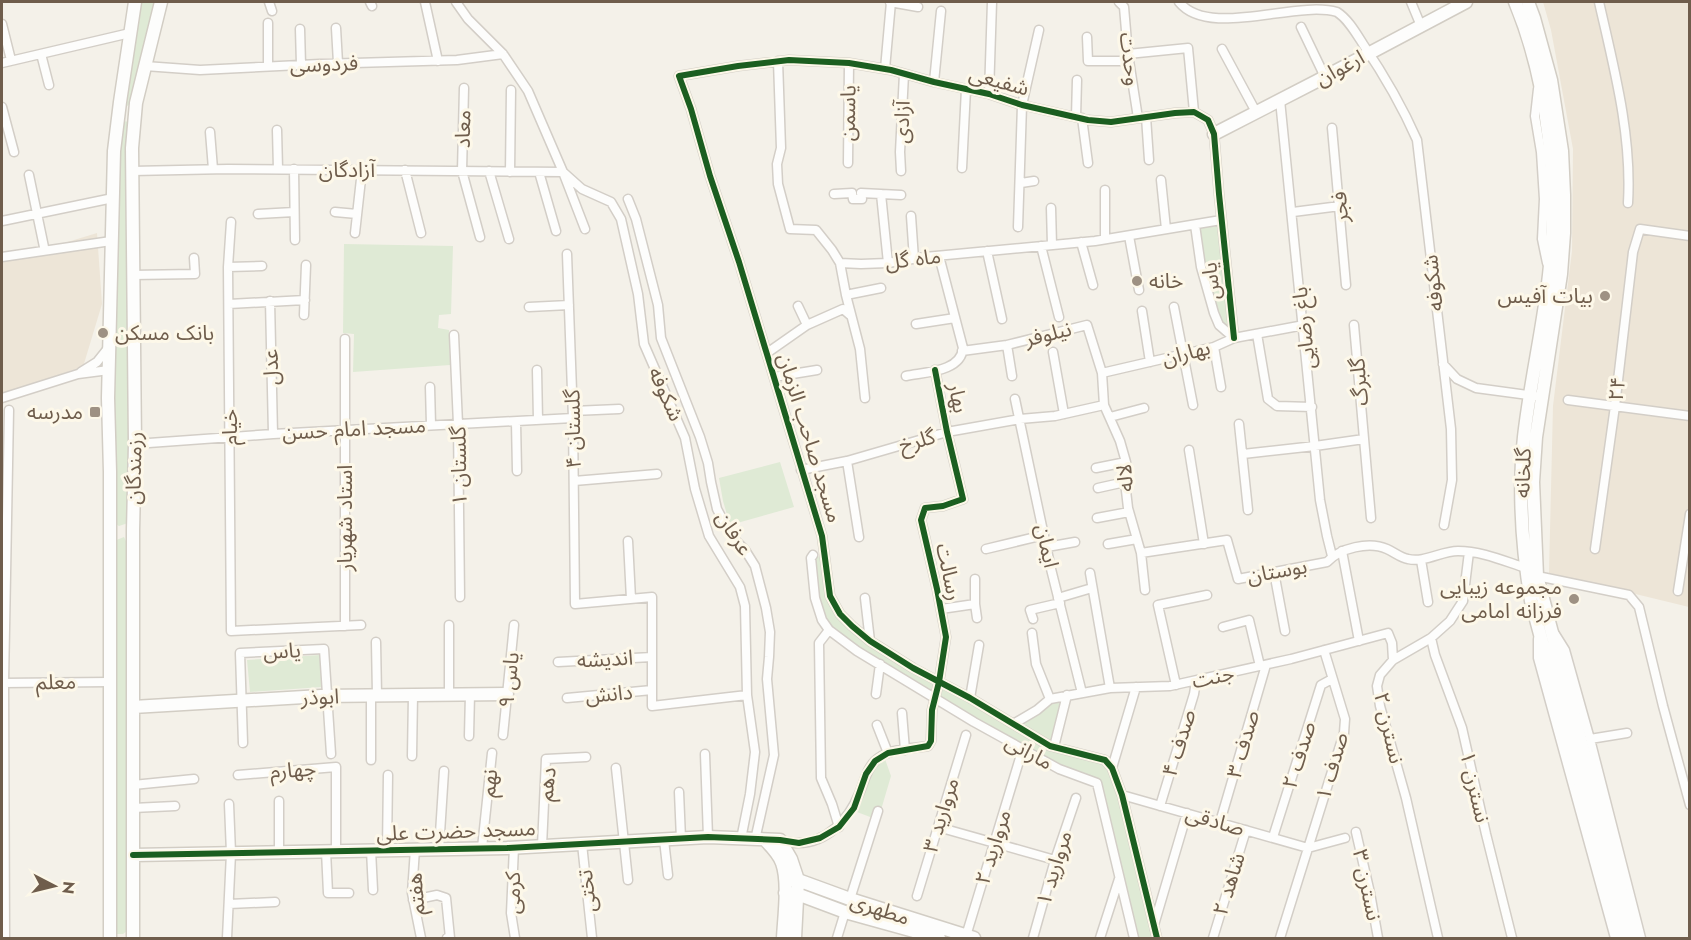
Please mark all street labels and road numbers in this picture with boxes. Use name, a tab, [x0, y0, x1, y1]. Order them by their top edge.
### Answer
street label: وحدت	[1112, 30, 1148, 88]
street label: ارغوان	[1310, 43, 1370, 93]
street label: فردوسی	[289, 48, 359, 80]
street label: شفیعی	[966, 59, 1032, 103]
street label: یاسمن	[833, 85, 863, 141]
street label: آزادی	[886, 99, 918, 144]
street label: معاد	[448, 110, 478, 148]
street label: آزادگان	[319, 155, 376, 185]
street label: فجر	[1324, 190, 1356, 225]
street label: ماه گل	[883, 241, 943, 277]
street label: شکوفه	[1415, 253, 1451, 313]
street label: یاس	[1194, 261, 1228, 301]
street label: باغ رضایی	[1285, 285, 1323, 371]
street label: نیلوفر	[1020, 314, 1075, 355]
street label: بهاران	[1159, 333, 1213, 373]
street label: عدل	[255, 348, 287, 386]
street label: مسجد صاحب الزمان	[770, 350, 850, 526]
street label: گلبرگ	[1342, 356, 1376, 407]
street label: شکوفه	[641, 362, 691, 426]
street label: ۲۴	[1601, 375, 1633, 403]
street label: بهار	[940, 379, 976, 416]
street label: گلستان ۴	[557, 389, 589, 469]
street label: خیام	[215, 409, 246, 445]
street label: مسجد امام حسن	[281, 410, 427, 449]
street label: گلرخ	[895, 421, 939, 460]
street label: گلستان ۱	[443, 426, 475, 506]
street label: رزمندگان	[118, 431, 150, 505]
street label: گلخانه	[1507, 447, 1539, 499]
street label: لاله	[1109, 463, 1141, 493]
street label: استاد شهریار	[330, 465, 360, 572]
street label: عرفان	[708, 505, 760, 561]
street label: ایمان	[1028, 521, 1066, 571]
street label: رسالت	[928, 540, 970, 604]
street label: بوستان	[1245, 551, 1309, 591]
street label: یاس	[262, 635, 302, 667]
street label: اندیشه	[576, 643, 634, 675]
street label: یاس ۹	[491, 651, 527, 709]
street label: جنت	[1189, 658, 1237, 696]
street label: معلم	[36, 667, 76, 697]
street label: دانش	[584, 677, 634, 711]
street label: ابوذر	[299, 681, 340, 713]
street label: نسترن ۲	[1366, 689, 1412, 767]
street label: صدف ۴	[1155, 706, 1203, 780]
street label: صدف ۳	[1219, 707, 1267, 781]
street label: صدف ۲	[1275, 718, 1323, 792]
street label: مارانی	[1000, 727, 1058, 777]
street label: صدف ۱	[1308, 729, 1356, 803]
street label: نسترن ۱	[1452, 748, 1498, 826]
street label: چهارم	[269, 753, 317, 788]
street label: دهم	[530, 765, 564, 803]
street label: نهم	[473, 767, 505, 799]
street label: مروارید ۳	[915, 774, 967, 856]
street label: صادقی	[1182, 798, 1248, 844]
street label: مروارید ۲	[967, 806, 1019, 888]
street label: مسجد حضرت علی	[376, 813, 536, 849]
street label: مروارید ۱	[1028, 827, 1080, 909]
street label: نسترن ۳	[1345, 846, 1389, 924]
street label: شاهد ۲	[1205, 849, 1253, 919]
street label: تختی	[570, 868, 604, 914]
street label: کرمی	[498, 871, 528, 914]
street label: هفتم	[400, 872, 432, 916]
street label: مطهری	[846, 885, 914, 933]

